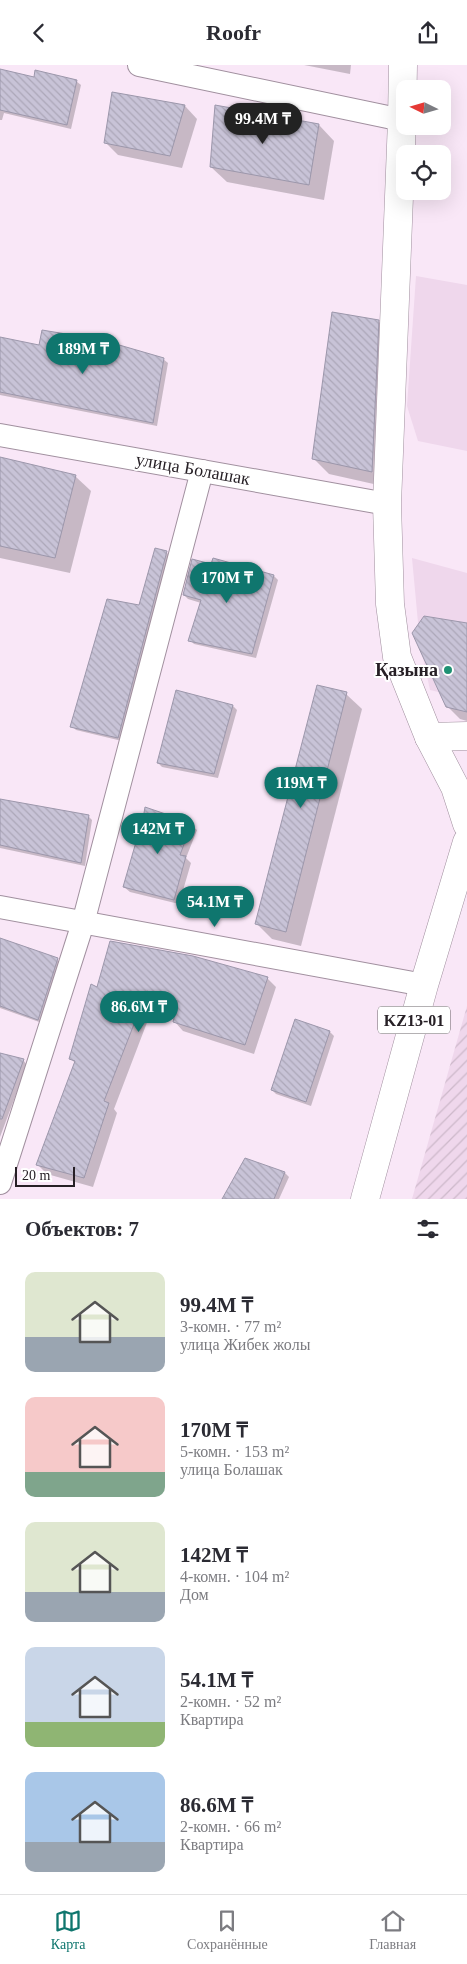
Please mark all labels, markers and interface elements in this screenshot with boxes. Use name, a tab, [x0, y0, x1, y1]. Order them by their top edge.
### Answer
icon: back	[25, 19, 53, 47]
icon: share	[414, 19, 442, 47]
text: Roofr	[206, 20, 261, 45]
north arrow	[396, 80, 451, 135]
map controls	[396, 80, 451, 200]
pin: 99.4M ₸	[217, 103, 309, 145]
text: 99.4M ₸	[235, 110, 291, 127]
button: locate	[396, 145, 451, 200]
pin: 189M ₸	[42, 333, 124, 375]
text: 189M ₸	[57, 340, 109, 357]
street label: улица Болашак	[134, 449, 252, 489]
pin: 170M ₸	[186, 561, 268, 604]
text: 170M ₸	[201, 569, 253, 586]
place label: Қазына	[375, 660, 438, 680]
marker: Қазына	[442, 664, 454, 676]
pin: 119M ₸	[260, 767, 342, 809]
text: 119M ₸	[276, 774, 326, 791]
pin: 142M ₸	[117, 813, 199, 855]
text: 142M ₸	[132, 820, 184, 837]
pin: 54.1M ₸	[169, 885, 261, 928]
text: 54.1M ₸	[187, 893, 243, 910]
pin: 86.6M ₸	[93, 991, 185, 1033]
text: 86.6M ₸	[111, 998, 167, 1015]
road number: KZ13-01	[378, 1007, 450, 1033]
scale bar	[15, 1164, 75, 1187]
text: 20 m	[22, 1168, 50, 1183]
icon: filters	[414, 1215, 442, 1243]
text: Объектов: 7	[25, 1217, 139, 1241]
icon: home	[65, 1292, 125, 1352]
text: 99.4M ₸	[180, 1293, 253, 1317]
text: 3-комн. · 77 m²	[180, 1318, 281, 1335]
text: улица Жибек жолы	[180, 1336, 310, 1353]
icon: home	[65, 1417, 125, 1477]
text: 170M ₸	[180, 1418, 248, 1442]
text: 5-комн. · 153 m²	[180, 1443, 289, 1460]
text: улица Болашак	[180, 1461, 283, 1478]
icon: home	[65, 1542, 125, 1602]
text: 142M ₸	[180, 1543, 248, 1567]
text: 4-комн. · 104 m²	[180, 1568, 289, 1585]
text: Дом	[180, 1586, 209, 1603]
icon: home	[65, 1667, 125, 1727]
text: 54.1M ₸	[180, 1668, 253, 1692]
text: 2-комн. · 52 m²	[180, 1693, 281, 1710]
text: Квартира	[180, 1711, 244, 1728]
icon: home	[65, 1792, 125, 1852]
text: 86.6M ₸	[180, 1793, 253, 1817]
text: 2-комн. · 66 m²	[180, 1818, 281, 1835]
text: Квартира	[180, 1836, 244, 1853]
tab: Карта	[51, 1907, 85, 1953]
tab: Сохранённые	[187, 1907, 268, 1953]
tab: Главная	[369, 1907, 416, 1953]

